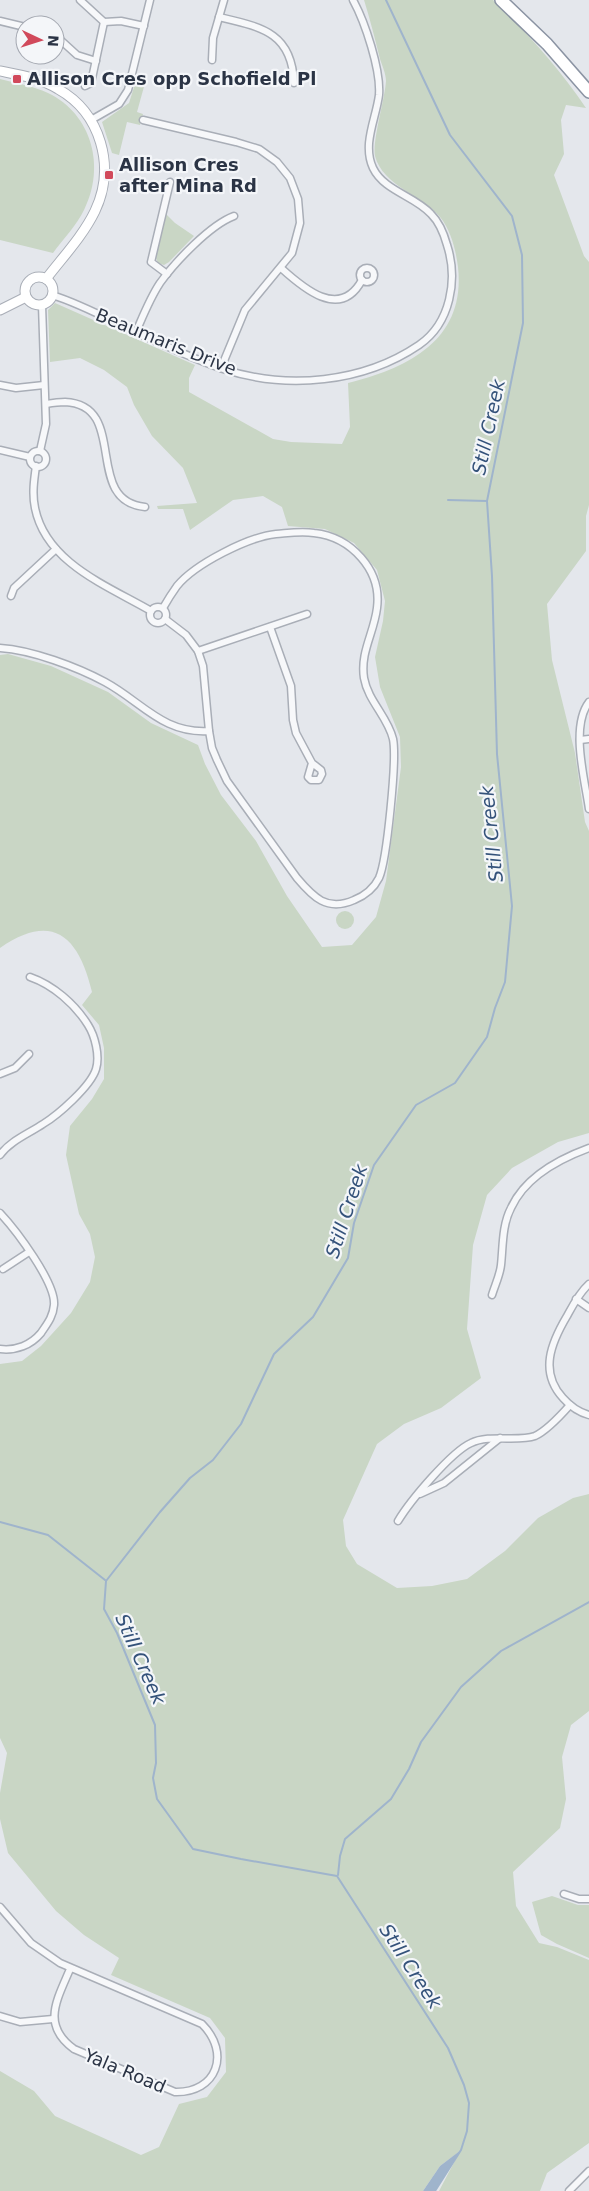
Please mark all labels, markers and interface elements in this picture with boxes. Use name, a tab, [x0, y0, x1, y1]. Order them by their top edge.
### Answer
north arrow	[15, 15, 65, 65]
text: N	[45, 35, 61, 47]
place label: Allison Cres opp Schofield Pl	[27, 68, 316, 89]
marker: Allison Cres opp Schofield Pl	[11, 73, 23, 85]
place label: Allison Cres after Mina Rd	[119, 154, 257, 196]
marker: Allison Cres after Mina Rd	[103, 169, 115, 181]
street label: Beaumaris Drive	[93, 304, 240, 379]
water label: Still Creek	[467, 376, 509, 477]
water label: Still Creek	[475, 784, 507, 883]
water label: Still Creek	[321, 1161, 372, 1260]
water label: Still Creek	[111, 1610, 171, 1709]
water label: Still Creek	[375, 1919, 447, 2013]
street label: Yala Road	[80, 2044, 169, 2097]

